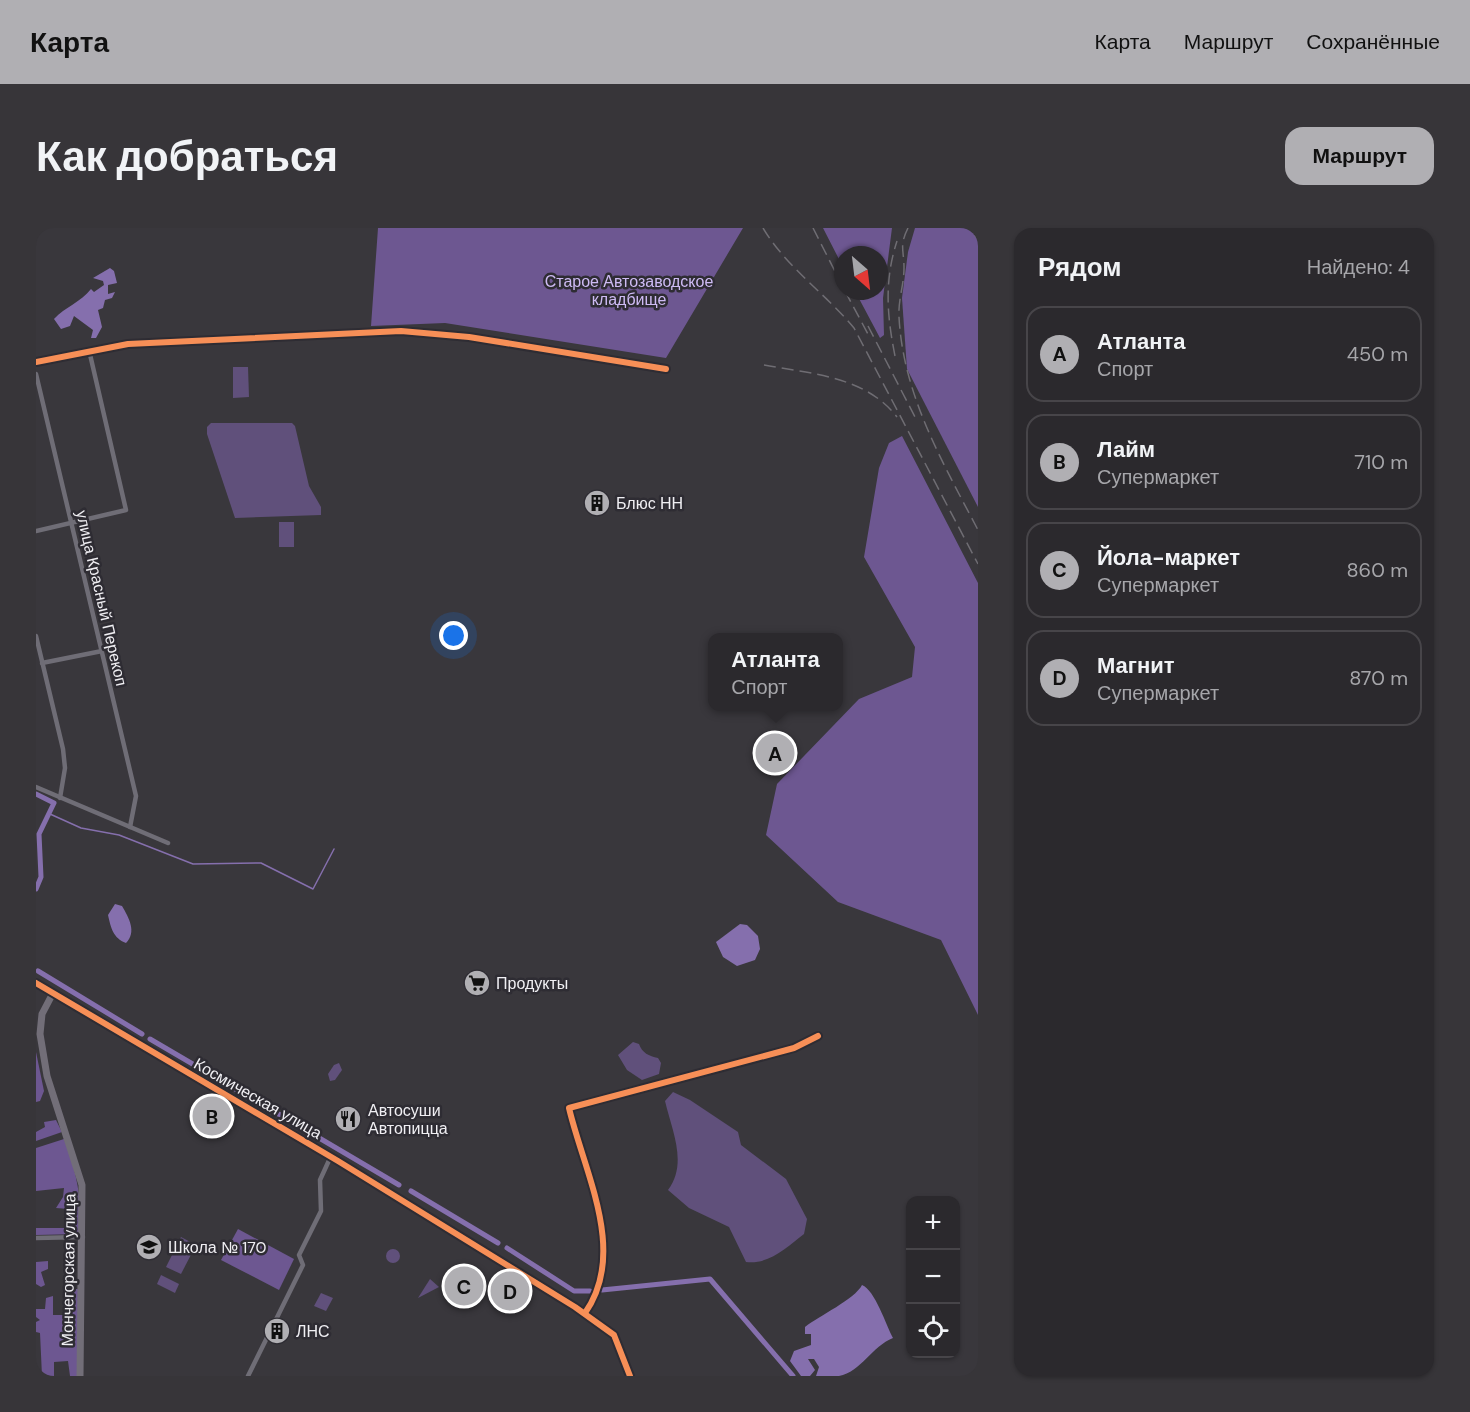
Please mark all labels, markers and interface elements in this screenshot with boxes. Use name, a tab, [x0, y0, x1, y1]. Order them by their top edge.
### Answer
text: Карта	[30, 24, 109, 61]
text: Карта	[1095, 28, 1151, 56]
text: Маршрут	[1184, 28, 1273, 56]
text: Сохранённые	[1306, 28, 1440, 56]
button: Маршрут	[1285, 127, 1434, 185]
text: Как добраться	[36, 129, 338, 184]
north arrow	[834, 246, 888, 300]
text: Рядом	[1038, 250, 1121, 284]
text: Найдено: 4	[1307, 254, 1410, 280]
park label: Старое Автозаводское кладбище	[545, 271, 713, 310]
text: Атланта	[1097, 327, 1186, 356]
text: A	[1052, 341, 1067, 367]
text: 450 m	[1347, 341, 1408, 367]
text: Спорт	[1097, 356, 1153, 382]
text: Лайм	[1097, 435, 1155, 464]
text: B	[1053, 449, 1066, 475]
text: 710 m	[1354, 449, 1408, 475]
text: Супермаркет	[1097, 464, 1219, 490]
building icon: Блюс НН	[582, 488, 612, 518]
place label: Блюс НН	[616, 493, 683, 514]
street label: улица Красный Перекоп	[71, 508, 132, 688]
text: Йола-маркет	[1097, 543, 1240, 572]
text: C	[1052, 557, 1067, 583]
text: 860 m	[1346, 557, 1408, 583]
text: Супермаркет	[1097, 572, 1219, 598]
your location	[439, 621, 468, 650]
popup	[708, 633, 843, 711]
text: Атланта	[731, 645, 820, 674]
text: Магнит	[1097, 651, 1175, 680]
text: D	[1052, 665, 1067, 691]
text: 870 m	[1349, 665, 1408, 691]
text: Спорт	[731, 674, 787, 700]
text: Супермаркет	[1097, 680, 1219, 706]
pin: A	[756, 730, 794, 776]
supermarket icon: Продукты	[462, 968, 492, 998]
place label: Продукты	[496, 973, 568, 994]
street label: Космическая улица	[190, 1053, 326, 1144]
pin: B	[192, 1094, 231, 1138]
place label: Автосуши Автопицца	[368, 1100, 448, 1139]
restaurant icon: Автосуши Автопицца	[333, 1104, 363, 1134]
street label: Мончегорская улица	[57, 1193, 80, 1347]
map controls	[906, 1196, 960, 1358]
button: +	[906, 1196, 960, 1250]
school or university icon: Школа № 170	[134, 1232, 164, 1262]
place label: Школа № 170	[168, 1237, 267, 1258]
button: −	[906, 1250, 960, 1304]
pin: C	[444, 1264, 484, 1308]
pin: D	[490, 1268, 530, 1314]
button: locate	[906, 1304, 960, 1358]
building icon: ЛНС	[262, 1316, 292, 1346]
place label: ЛНС	[296, 1321, 330, 1342]

